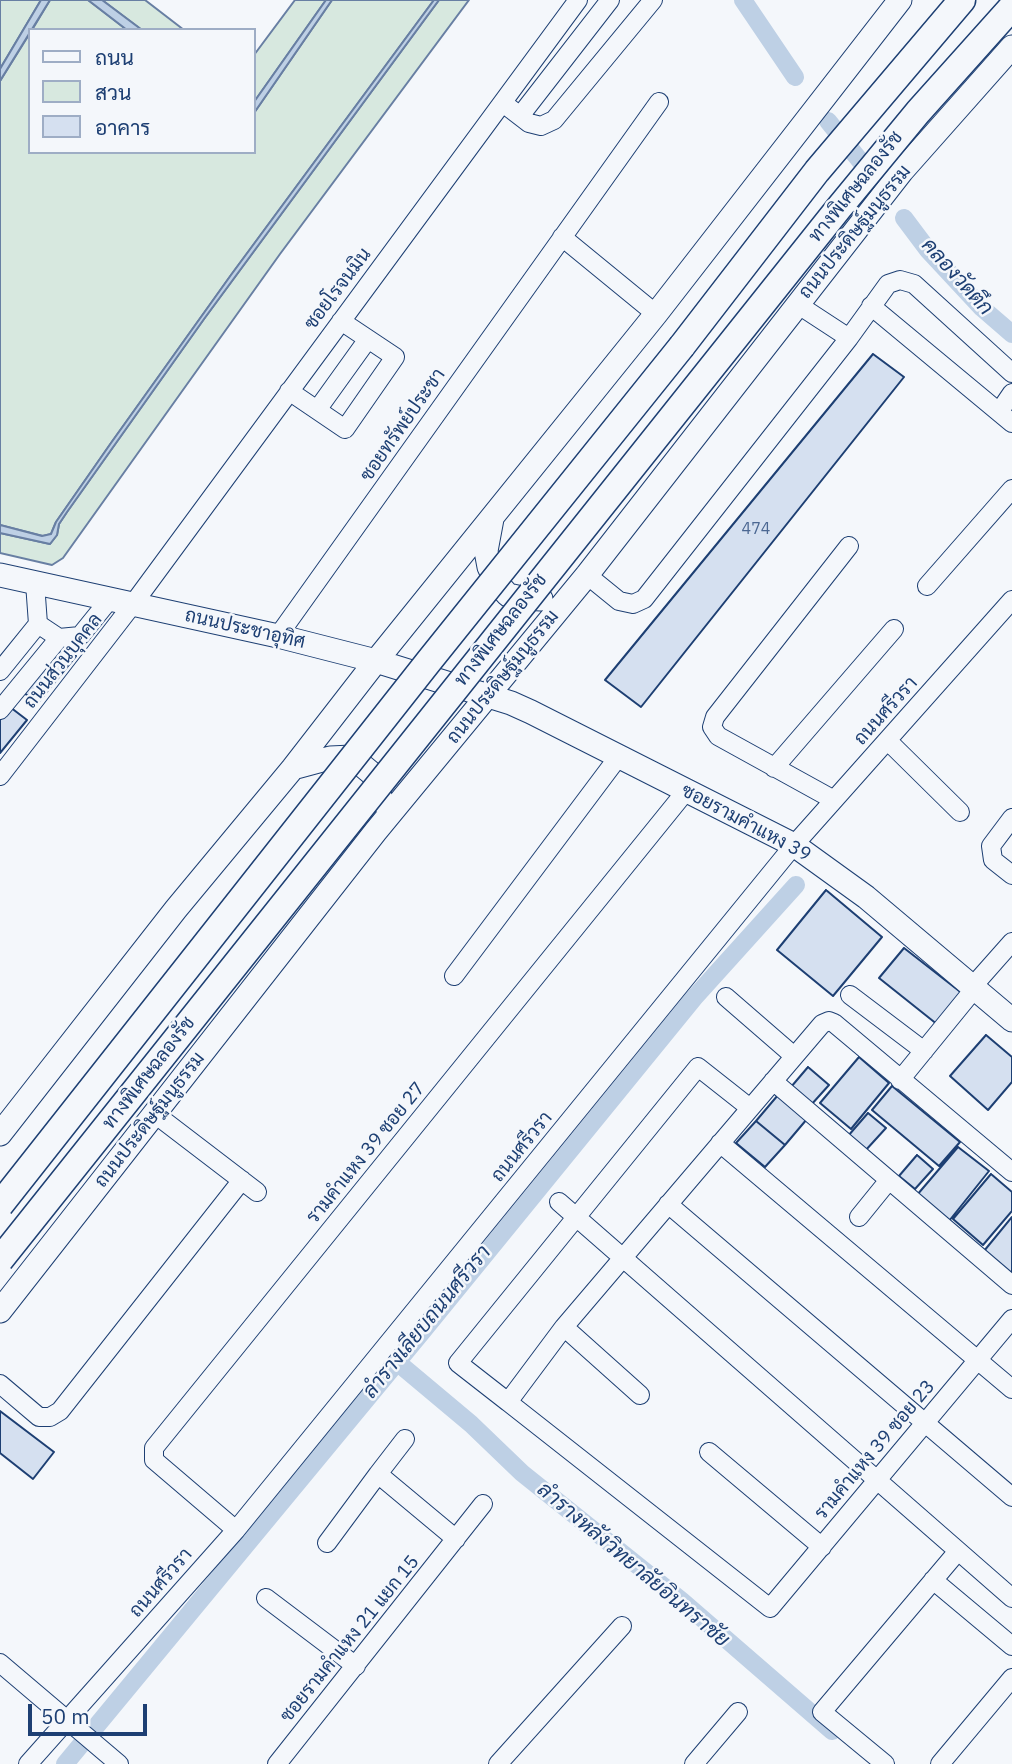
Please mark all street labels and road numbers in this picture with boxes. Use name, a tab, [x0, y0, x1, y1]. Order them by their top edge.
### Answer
street label: ทางพิเศษฉลองรัช	[804, 127, 908, 247]
street label: ถนนประดิษฐ์มนูธรรม	[794, 161, 916, 303]
street label: ซอยโรจนมิน	[300, 244, 376, 334]
street label: ซอยทรัพย์ประชา	[356, 364, 450, 486]
street label: ทางพิเศษฉลองรัช	[450, 569, 552, 691]
street label: ถนนประชาอุทิศ	[183, 604, 307, 654]
street label: ถนนประดิษฐ์มนูธรรม	[442, 606, 564, 748]
street label: ถนนส่วนบุคคล	[19, 609, 107, 713]
street label: ถนนศรีวรา	[849, 672, 923, 750]
street label: ซอยรามคำแหง 39	[677, 779, 815, 867]
street label: ทางพิเศษฉลองรัช	[98, 1012, 200, 1134]
street label: ถนนประดิษฐ์มนูธรรม	[90, 1048, 210, 1192]
street label: รามคำแหง 39 ซอย 27	[302, 1078, 430, 1228]
street label: ถนนศรีวรา	[487, 1107, 557, 1187]
street label: รามคำแหง 39 ซอย 23	[810, 1376, 940, 1524]
street label: ถนนศรีวรา	[125, 1544, 197, 1622]
street label: ซอยรามคำแหง 21 แยก 15	[276, 1551, 424, 1727]

